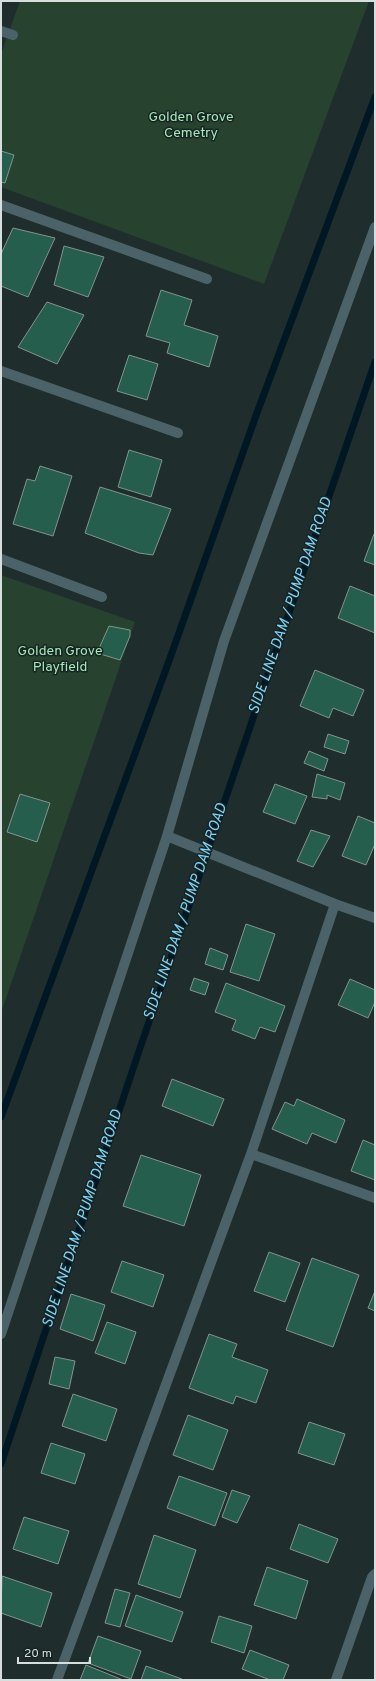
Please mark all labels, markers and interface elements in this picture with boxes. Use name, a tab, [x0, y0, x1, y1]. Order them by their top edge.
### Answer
park label: Golden Grove Cemetry	[149, 109, 233, 142]
water label: SIDE LINE DAM / PUMP DAM ROAD	[245, 495, 337, 717]
park label: Golden Grove Playfield	[18, 643, 102, 676]
water label: SIDE LINE DAM / PUMP DAM ROAD	[140, 801, 232, 1023]
water label: SIDE LINE DAM / PUMP DAM ROAD	[39, 1108, 127, 1330]
scale bar	[18, 1639, 90, 1665]
text: 20 m	[24, 1646, 52, 1662]

